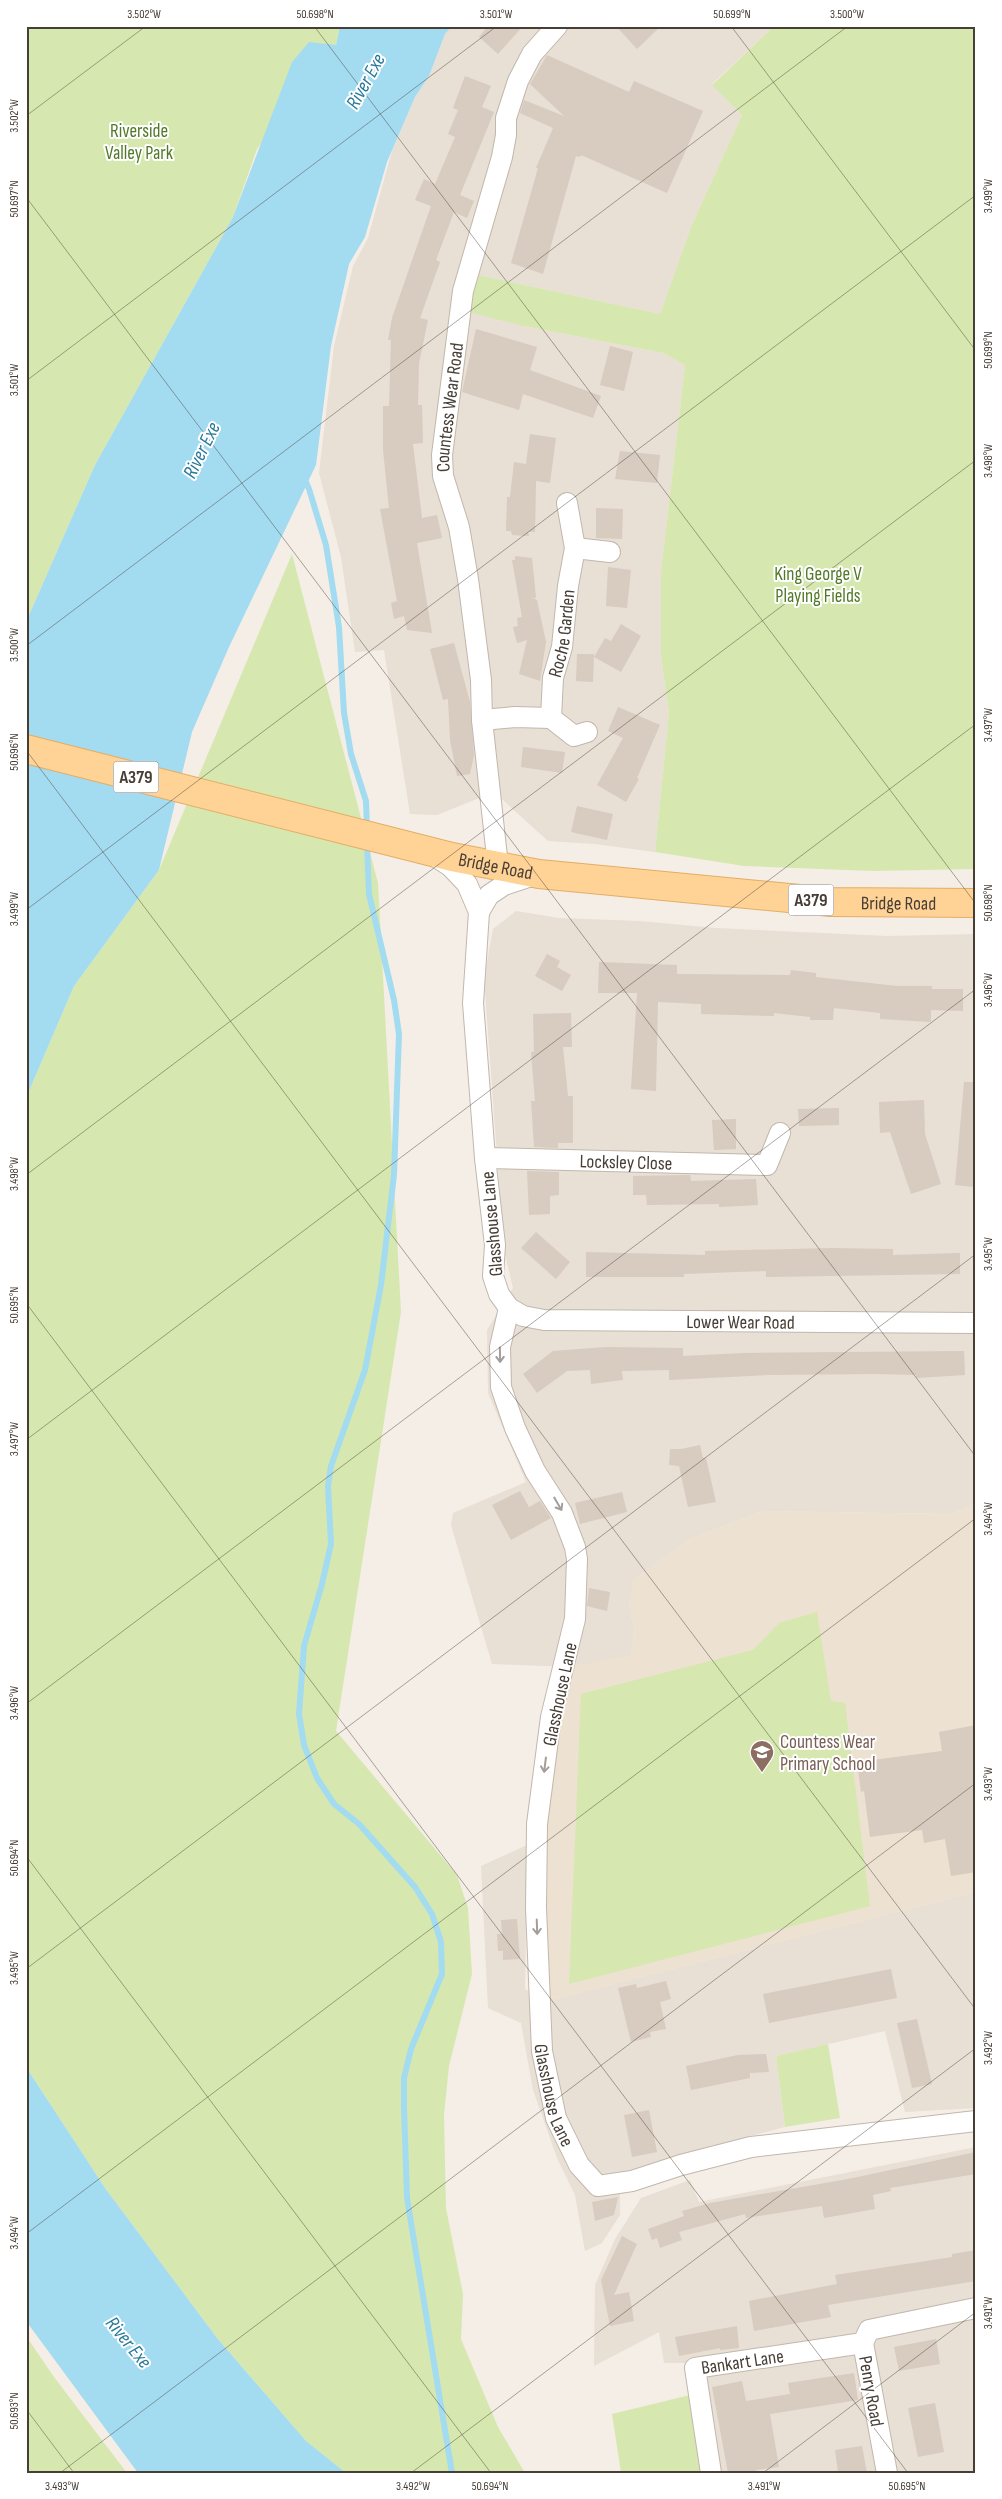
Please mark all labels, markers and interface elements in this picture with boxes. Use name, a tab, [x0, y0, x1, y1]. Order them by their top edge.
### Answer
text: 3.502°W	[127, 7, 161, 22]
text: 50.698°N	[296, 7, 334, 22]
text: 3.501°W	[480, 7, 512, 22]
text: 50.699°N	[713, 7, 751, 22]
text: 3.500°W	[830, 7, 864, 22]
water label: River Exe	[341, 49, 391, 113]
text: 3.502°W	[7, 99, 22, 133]
park label: Riverside Valley Park	[105, 120, 174, 165]
text: 3.499°W	[981, 179, 996, 213]
text: 50.697°N	[7, 180, 22, 218]
text: 50.699°N	[981, 331, 996, 369]
street label: Countess Wear Road	[432, 342, 469, 472]
text: 3.501°W	[7, 364, 22, 396]
water label: River Exe	[178, 418, 226, 482]
text: 3.498°W	[981, 444, 996, 478]
park label: King George V Playing Fields	[774, 563, 862, 608]
street label: Roche Garden	[544, 589, 581, 680]
text: 3.500°W	[7, 628, 22, 662]
text: 3.497°W	[981, 708, 996, 742]
text: 50.696°N	[7, 733, 22, 771]
road number: A379	[114, 762, 158, 792]
street label: Bridge Road	[456, 849, 535, 886]
road number: A379	[788, 884, 834, 916]
text: 50.698°N	[981, 884, 996, 922]
text: 3.499°W	[7, 892, 22, 926]
street label: Bridge Road	[861, 892, 936, 916]
text: 3.496°W	[981, 973, 996, 1007]
street label: Locksley Close	[579, 1150, 673, 1176]
text: 3.498°W	[7, 1157, 22, 1191]
street label: Glasshouse Lane	[476, 1170, 509, 1277]
text: 3.495°W	[981, 1237, 996, 1271]
text: 50.695°N	[7, 1287, 22, 1323]
street label: Lower Wear Road	[686, 1311, 795, 1335]
one-way arrow	[495, 1347, 505, 1363]
text: 3.497°W	[7, 1422, 22, 1456]
one-way arrow	[553, 1497, 563, 1511]
text: 3.494°W	[981, 1502, 996, 1536]
street label: Glasshouse Lane	[538, 1640, 583, 1748]
text: 3.496°W	[7, 1686, 22, 1720]
place label: Countess Wear Primary School	[780, 1731, 876, 1776]
school or university icon: Countess Wear Primary School	[749, 1739, 775, 1773]
one-way arrow	[540, 1756, 550, 1772]
text: 3.493°W	[981, 1767, 996, 1801]
text: 50.694°N	[7, 1840, 22, 1876]
one-way arrow	[532, 1918, 542, 1934]
text: 3.495°W	[7, 1951, 22, 1985]
text: 3.492°W	[981, 2031, 996, 2065]
street label: Glasshouse Lane	[529, 2044, 578, 2151]
text: 3.494°W	[7, 2216, 22, 2250]
text: 3.491°W	[981, 2296, 996, 2329]
water label: River Exe	[100, 2312, 156, 2373]
street label: Bankart Lane	[700, 2345, 785, 2380]
street label: Penry Road	[853, 2354, 888, 2428]
text: 50.693°N	[7, 2392, 22, 2430]
text: 3.493°W	[45, 2479, 79, 2494]
text: 3.492°W	[396, 2479, 430, 2494]
text: 50.694°N	[472, 2479, 508, 2494]
text: 3.491°W	[748, 2479, 781, 2494]
text: 50.695°N	[889, 2479, 925, 2494]

